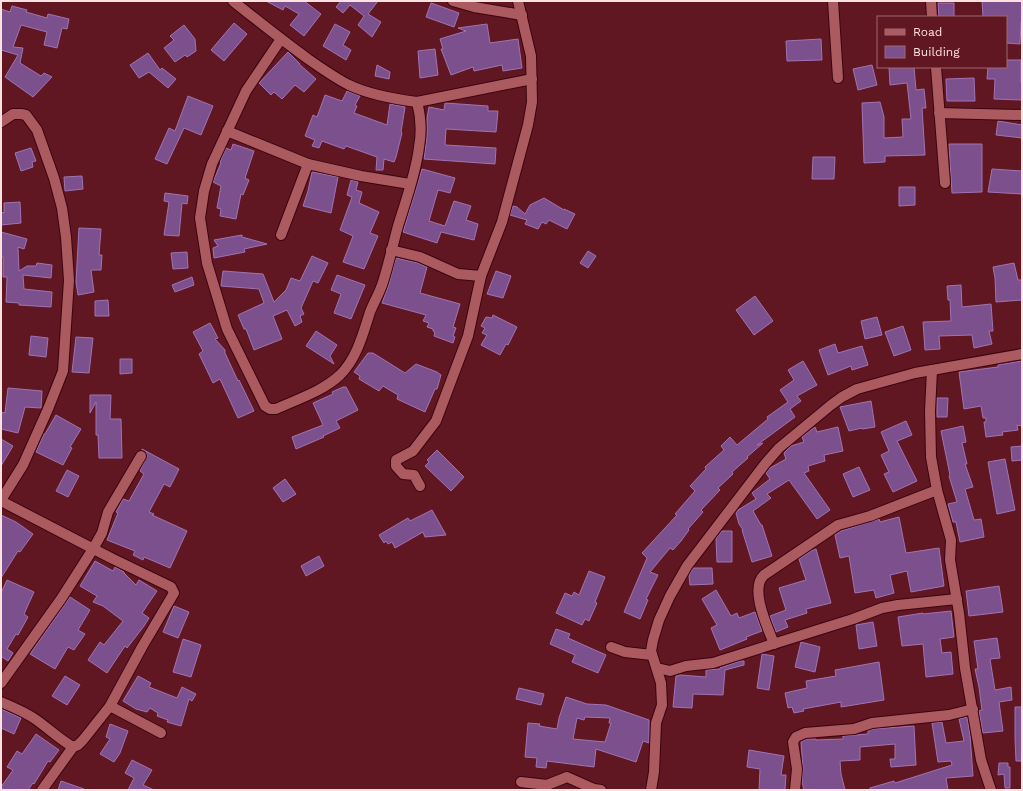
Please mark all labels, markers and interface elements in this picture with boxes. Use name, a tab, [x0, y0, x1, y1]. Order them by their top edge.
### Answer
legend	[877, 16, 1007, 68]
text: Road	[913, 25, 942, 39]
text: Building	[913, 45, 960, 59]

